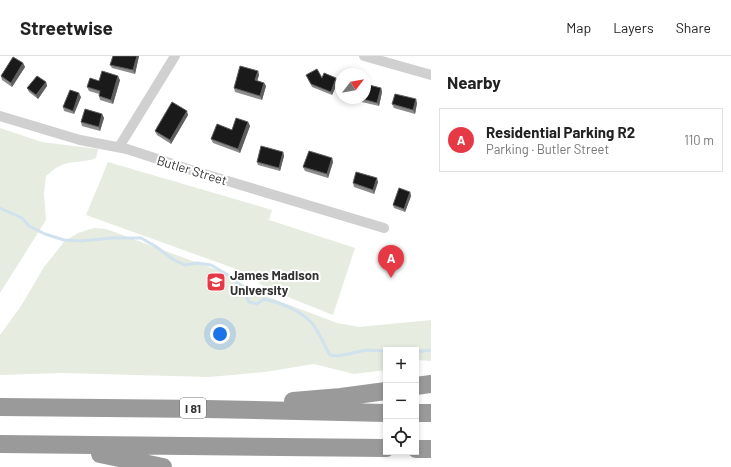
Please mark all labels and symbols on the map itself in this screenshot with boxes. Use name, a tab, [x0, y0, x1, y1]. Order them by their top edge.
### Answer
north arrow	[335, 68, 371, 104]
street label: Butler Street	[155, 152, 229, 188]
pin: A	[378, 245, 404, 278]
place label: James Madison University	[230, 267, 319, 298]
school or university icon: James Madison University	[205, 271, 227, 293]
your location	[210, 324, 230, 344]
road number: I 81	[180, 398, 206, 418]

